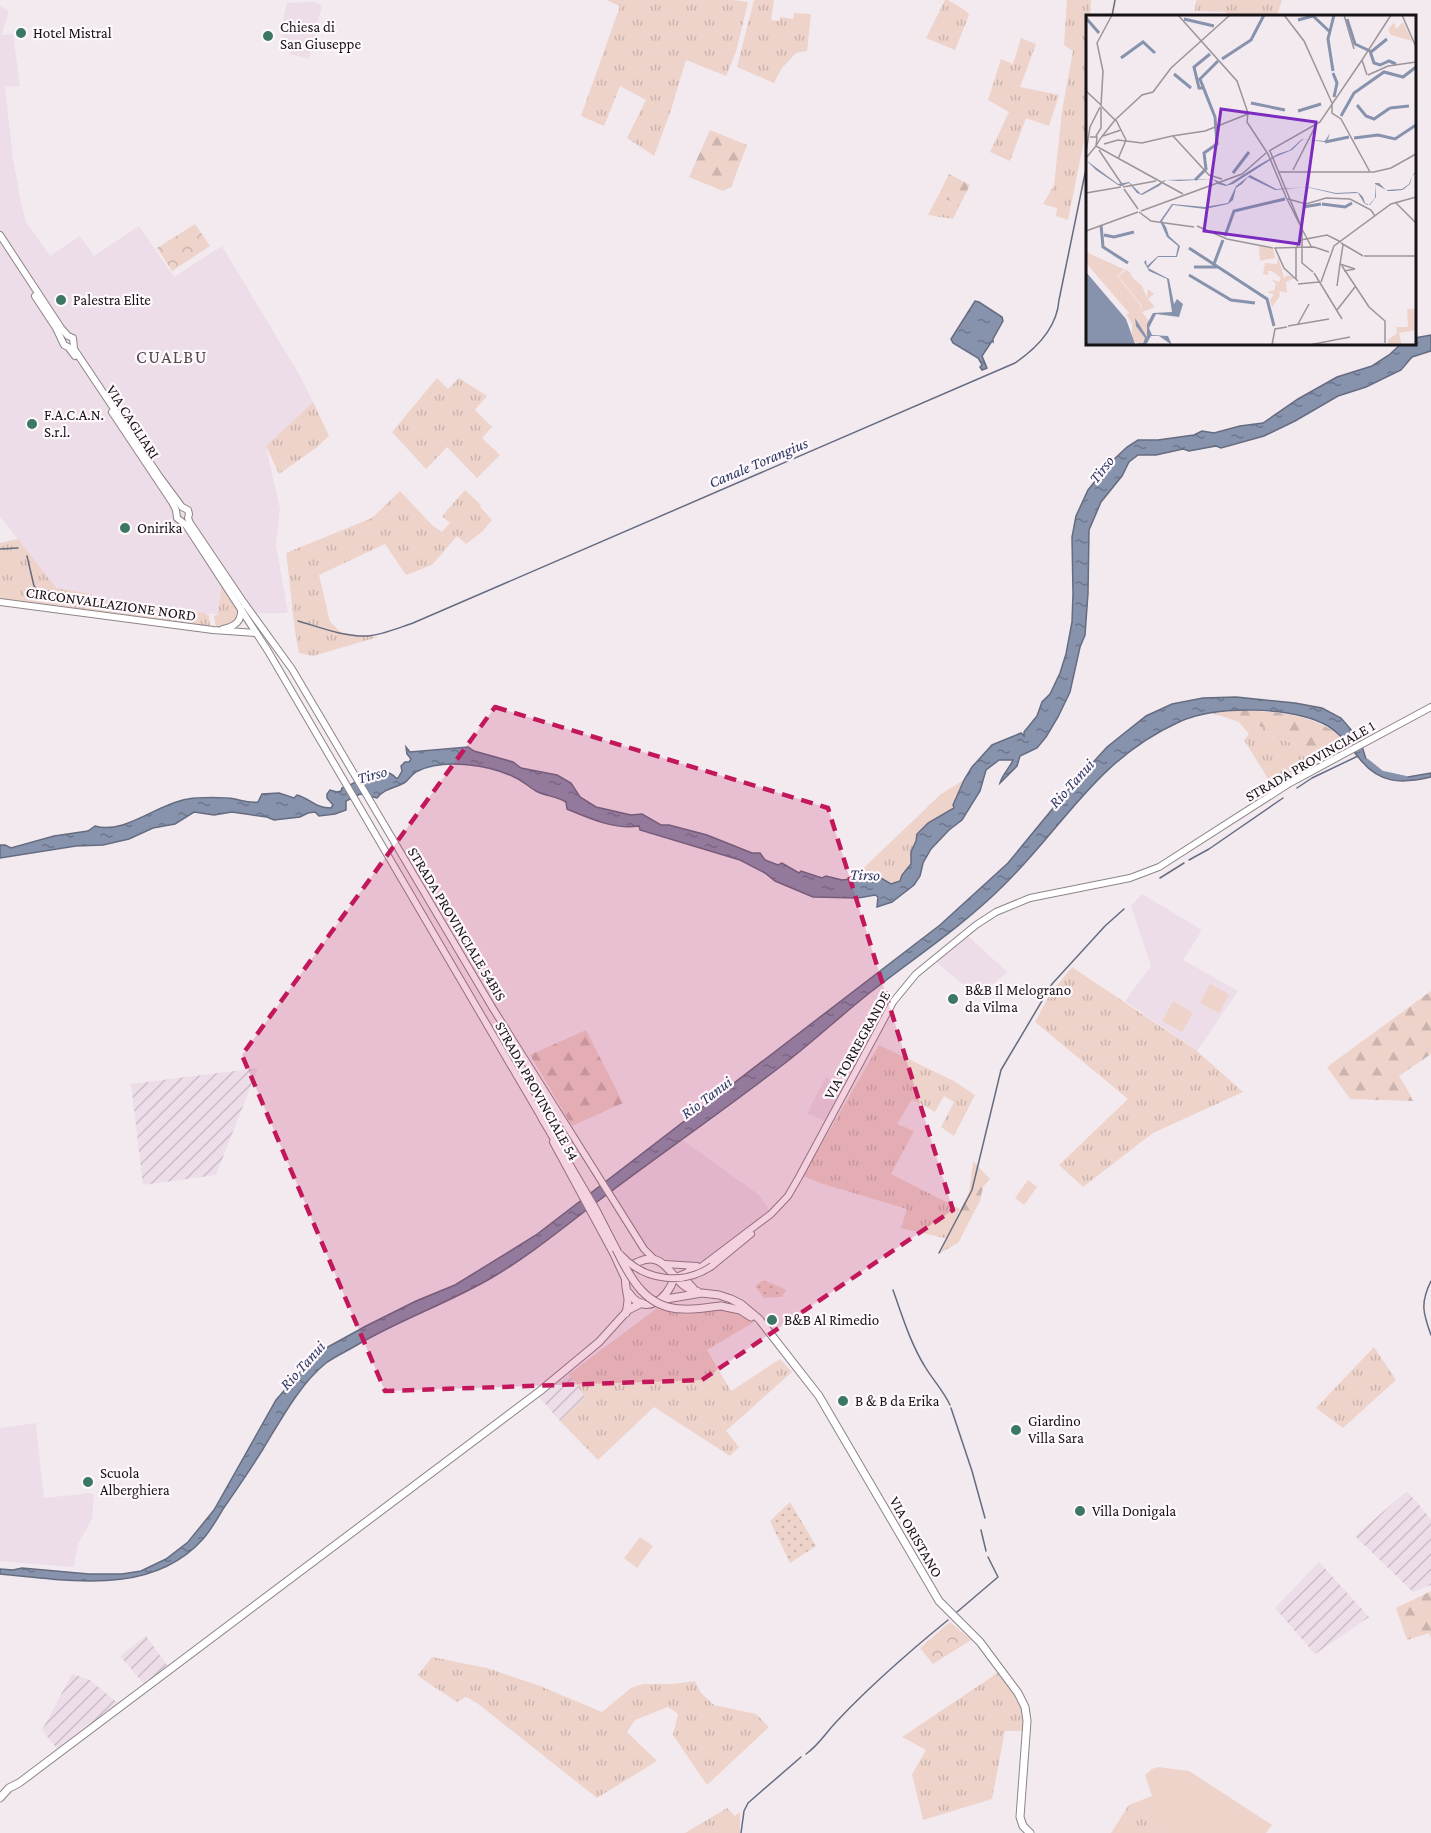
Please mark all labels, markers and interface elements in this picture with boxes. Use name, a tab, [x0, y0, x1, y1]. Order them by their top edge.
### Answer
inset map	[1086, 15, 1416, 345]
place label: Chiesa di San Giuseppe	[280, 19, 361, 53]
place label: Hotel Mistral	[33, 25, 112, 41]
marker: Hotel Mistral	[14, 26, 28, 40]
marker: Chiesa di San Giuseppe	[261, 29, 275, 43]
place label: Palestra Elite	[73, 292, 151, 308]
marker: Palestra Elite	[54, 293, 68, 307]
district label: CUALBU	[136, 347, 208, 367]
street label: VIA CAGLIARI	[103, 382, 163, 462]
place label: F.A.C.A.N. S.r.l.	[44, 407, 104, 440]
marker: F.A.C.A.N. S.r.l.	[25, 417, 39, 431]
water label: Canale Torangius	[706, 434, 811, 492]
water label: Tirso	[1085, 452, 1118, 486]
place label: Onirika	[137, 520, 182, 536]
marker: Onirika	[118, 521, 132, 535]
street label: CIRCONVALLAZIONE NORD	[25, 584, 197, 624]
street label: STRADA PROVINCIALE 1	[1243, 717, 1377, 805]
water label: Rio Tanui	[1045, 755, 1098, 811]
water label: Tirso	[355, 762, 389, 787]
street label: STRADA PROVINCIALE 54BIS	[405, 844, 509, 1004]
water label: Tirso	[850, 865, 881, 884]
place label: B&B Il Melograno da Vilma	[965, 982, 1071, 1015]
street label: VIA TORREGRANDE	[821, 988, 893, 1102]
marker: B&B Il Melograno da Vilma	[946, 992, 960, 1006]
street label: STRADA PROVINCIALE 54	[492, 1019, 582, 1163]
water label: Rio Tanui	[678, 1072, 735, 1122]
place label: B&B Al Rimedio	[784, 1312, 879, 1328]
marker: B&B Al Rimedio	[765, 1313, 779, 1327]
water label: Rio Tanui	[276, 1337, 329, 1393]
place label: B & B da Erika	[855, 1393, 939, 1409]
marker: B & B da Erika	[836, 1394, 850, 1408]
place label: Giardino Villa Sara	[1028, 1413, 1084, 1446]
marker: Giardino Villa Sara	[1009, 1423, 1023, 1437]
place label: Scuola Alberghiera	[100, 1465, 170, 1499]
marker: Scuola Alberghiera	[81, 1475, 95, 1489]
street label: VIA ORISTANO	[886, 1494, 946, 1580]
place label: Villa Donigala	[1092, 1503, 1176, 1520]
marker: Villa Donigala	[1073, 1504, 1087, 1518]

